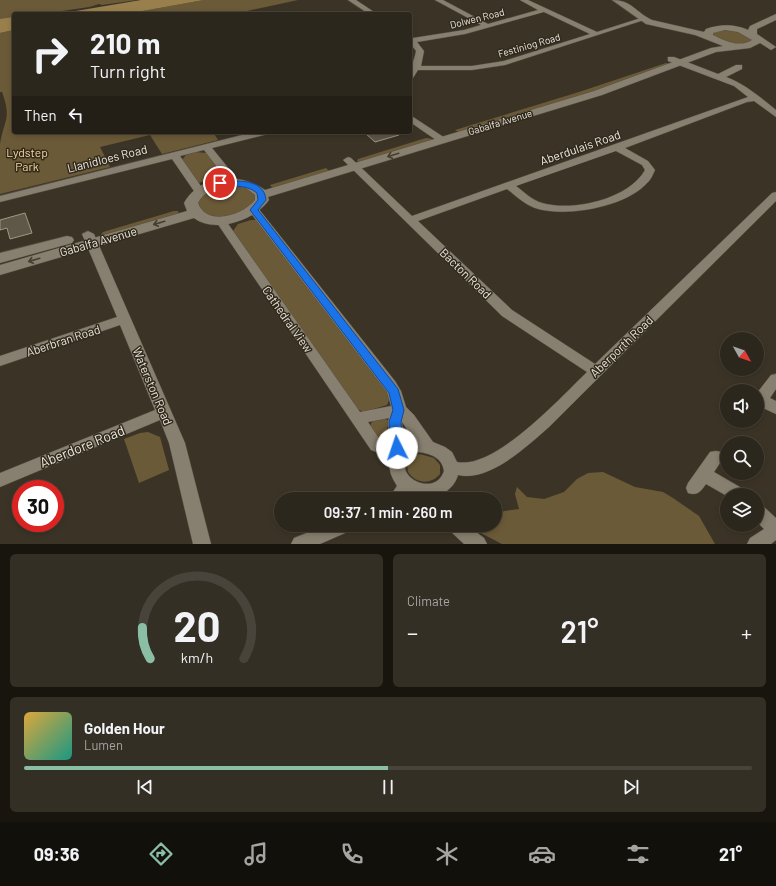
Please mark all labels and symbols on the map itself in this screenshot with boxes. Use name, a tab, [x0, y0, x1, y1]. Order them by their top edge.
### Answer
street label: Dolwen Road	[448, 5, 506, 31]
street label: Festiniog Road	[496, 30, 562, 60]
street label: Gabalfa Avenue	[467, 107, 533, 137]
street label: Aberdulais Road	[538, 127, 622, 167]
street label: Llanidloes Road	[65, 141, 149, 175]
park label: Lydstep Park	[6, 145, 48, 173]
one-way arrow	[387, 152, 400, 159]
pin	[203, 166, 237, 200]
one-way arrow	[152, 220, 165, 228]
street label: Gabalfa Avenue	[58, 223, 138, 259]
street label: Bacton Road	[437, 245, 495, 301]
one-way arrow	[27, 257, 40, 264]
street label: Cathedral View	[260, 283, 316, 355]
street label: Aberporth Road	[587, 313, 655, 379]
street label: Aberbran Road	[24, 321, 102, 359]
north arrow	[720, 332, 764, 376]
street label: Waterston Road	[130, 345, 176, 427]
street label: Aberdore Road	[37, 421, 127, 471]
position arrow	[376, 427, 418, 469]
speed limit sign: 30	[12, 480, 64, 532]

